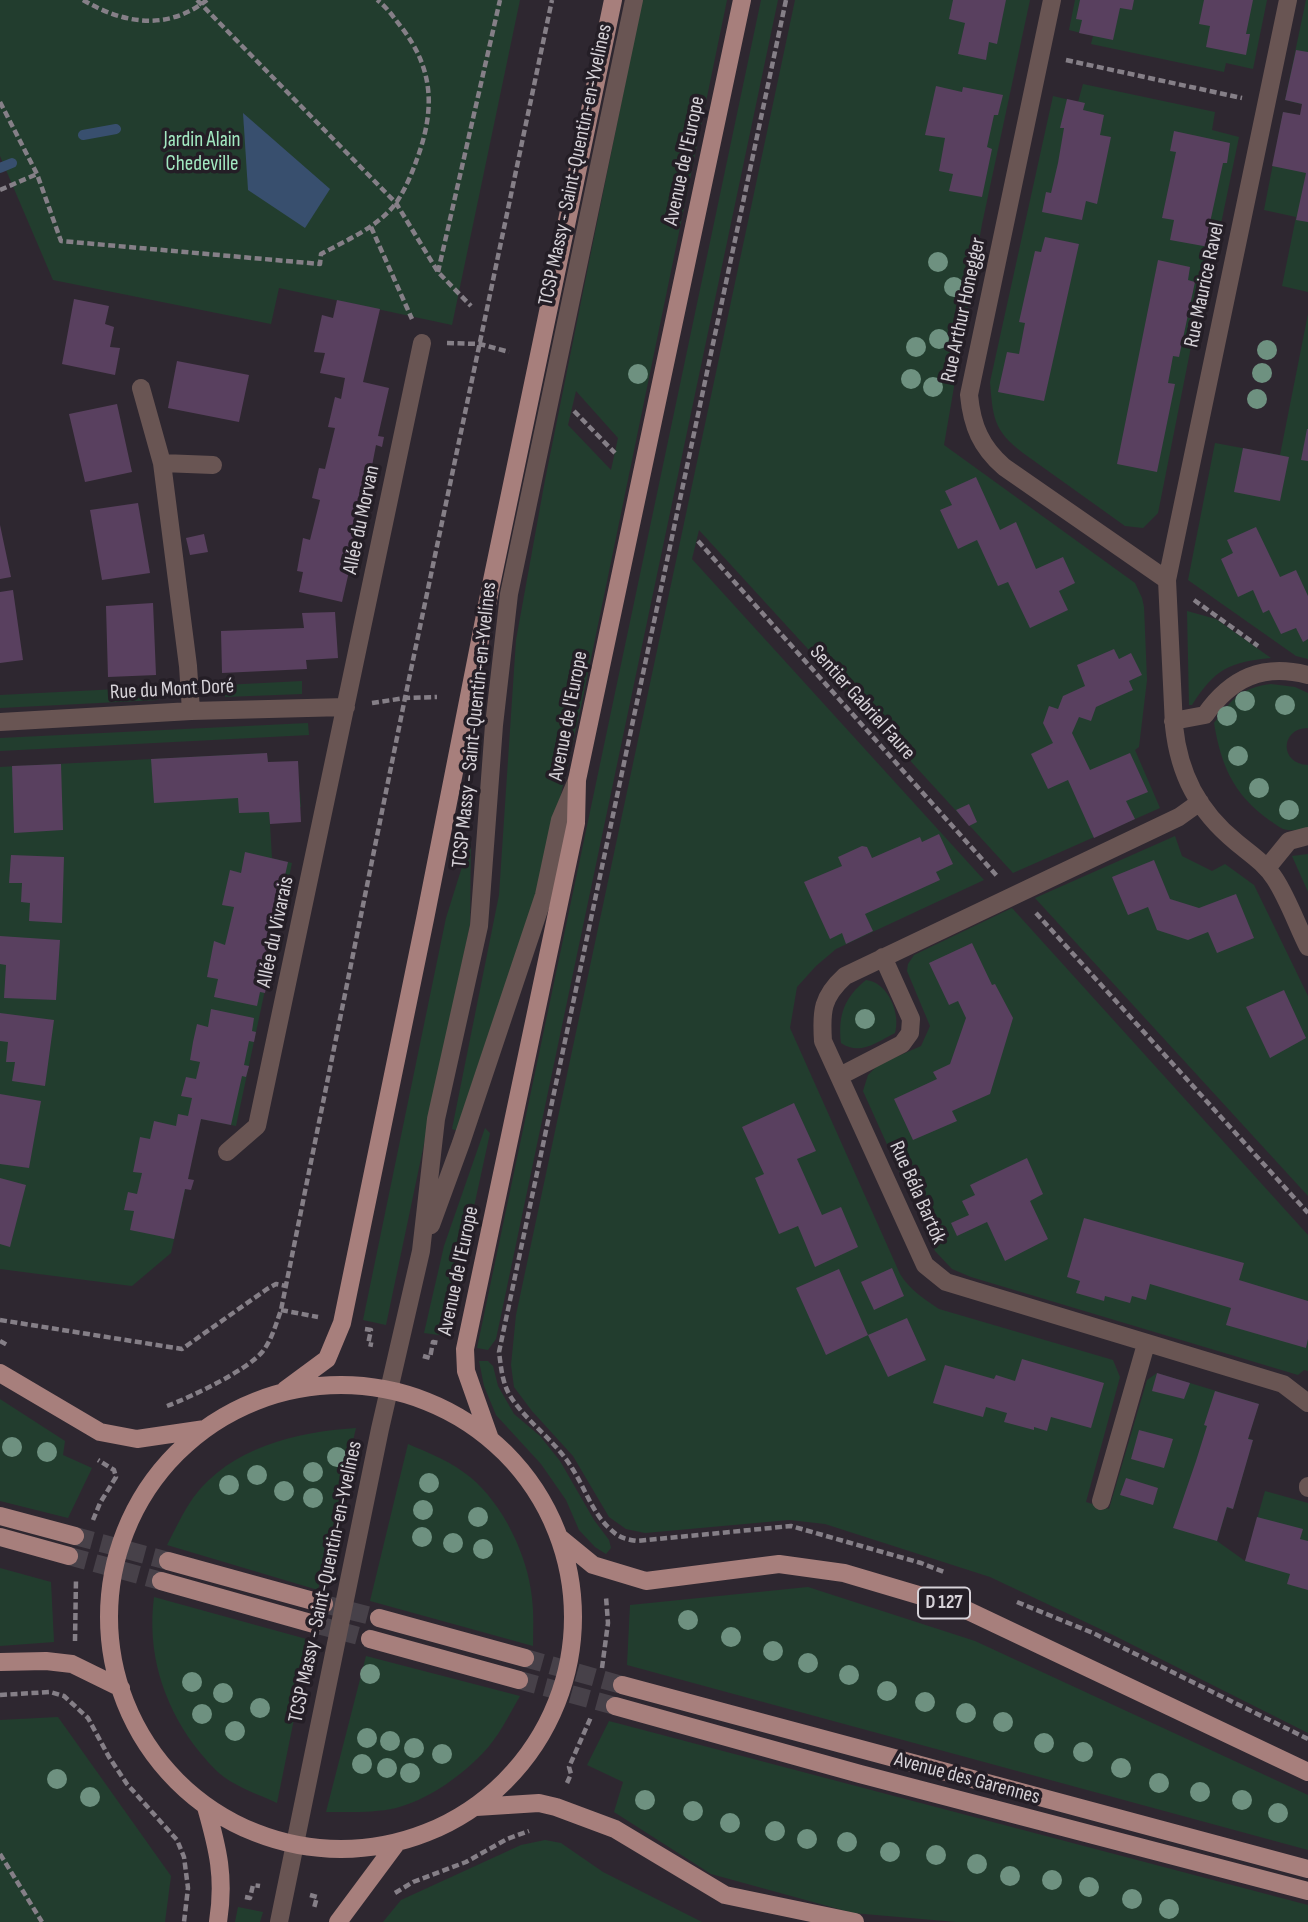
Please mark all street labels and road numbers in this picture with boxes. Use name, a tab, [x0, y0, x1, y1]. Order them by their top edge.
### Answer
street label: TCSP Massy - Saint-Quentin-en-Yvelines	[534, 22, 618, 308]
street label: Avenue de l'Europe	[659, 94, 711, 228]
street label: Rue Maurice Ravel	[1179, 220, 1231, 350]
street label: Rue Arthur Honegger	[936, 235, 992, 385]
street label: Allée du Morvan	[338, 463, 386, 577]
street label: TCSP Massy - Saint-Quentin-en-Yvelines	[447, 581, 503, 869]
street label: Sentier Gabriel Faure	[804, 640, 920, 766]
street label: Avenue de l'Europe	[544, 649, 594, 783]
street label: Rue du Mont Doré	[109, 674, 235, 706]
street label: Allée du Vivarais	[252, 874, 300, 990]
street label: Rue Béla Bartók	[883, 1138, 951, 1248]
street label: Avenue de l'Europe	[433, 1204, 485, 1338]
street label: TCSP Massy - Saint-Quentin-en-Yvelines	[284, 1439, 368, 1725]
road number: D 127	[918, 1588, 970, 1618]
street label: Avenue des Garennes	[892, 1748, 1042, 1810]

